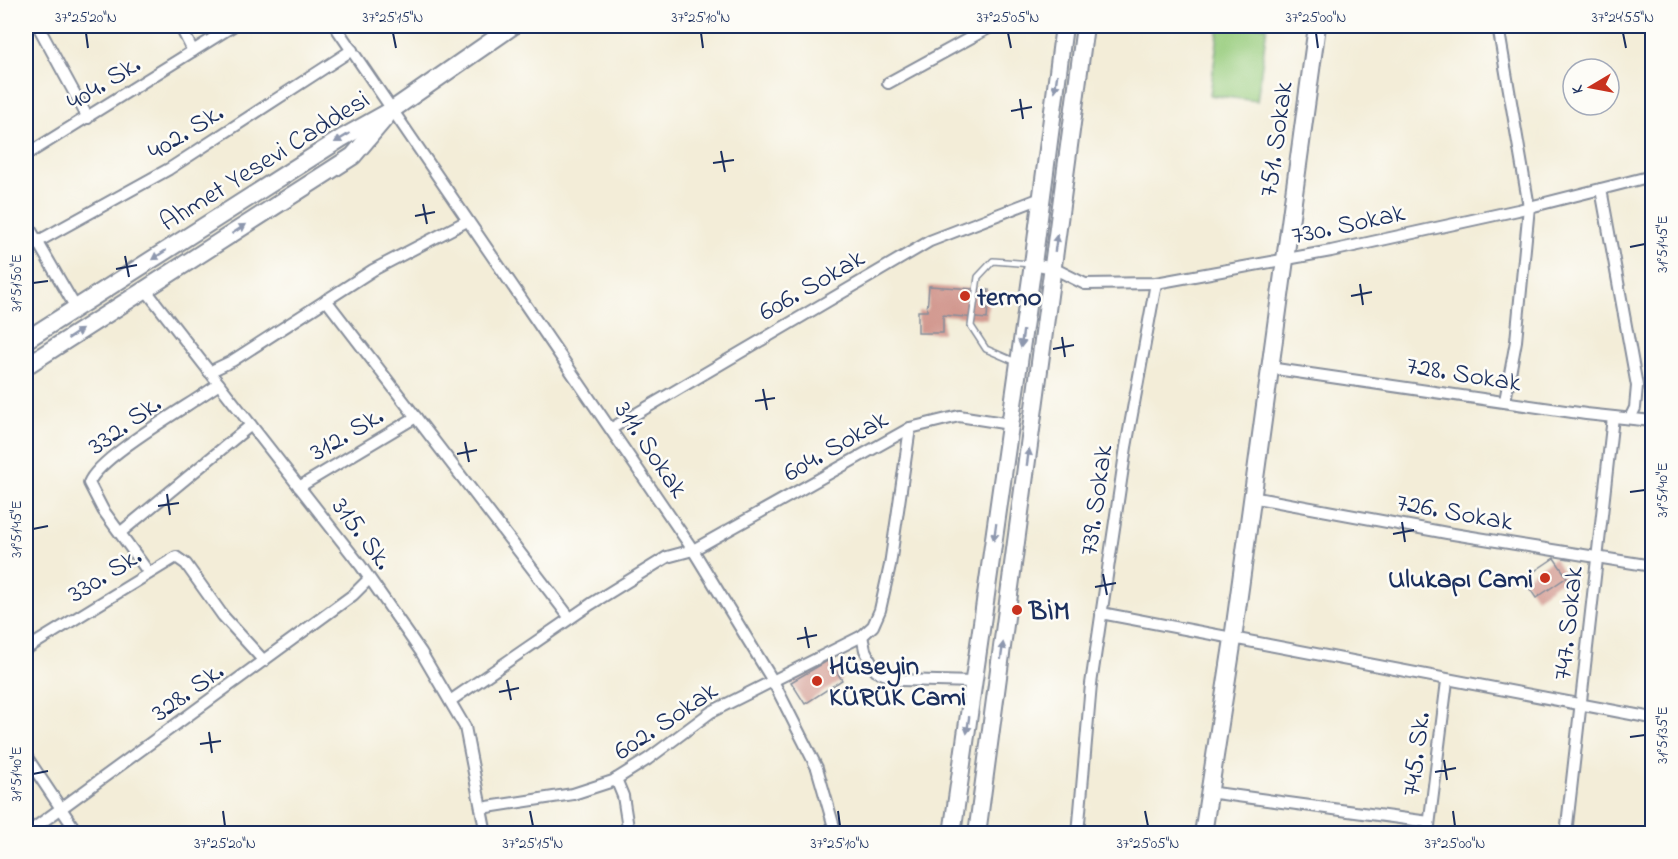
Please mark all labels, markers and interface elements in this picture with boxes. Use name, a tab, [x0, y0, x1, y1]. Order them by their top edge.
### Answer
text: 37°25'20"N	[55, 7, 117, 29]
text: 37°25'15"N	[363, 7, 424, 29]
text: 37°25'10"N	[672, 7, 730, 29]
text: 37°25'05"N	[977, 7, 1039, 29]
text: 37°25'00"N	[1286, 7, 1346, 29]
text: 37°24'55"N	[1592, 7, 1654, 29]
street label: 404. Sk.	[60, 46, 149, 122]
north arrow	[1561, 57, 1621, 117]
one-way arrow	[1052, 74, 1061, 93]
street label: 751. Sokak	[1250, 79, 1305, 200]
street label: Ahmet Yesevi Caddesi	[153, 82, 378, 243]
text: K	[1565, 82, 1591, 95]
street label: 402. Sk.	[141, 95, 232, 172]
one-way arrow	[333, 133, 350, 144]
street label: 730. Sokak	[1288, 194, 1409, 256]
text: 31°51'45"E	[1652, 215, 1674, 273]
one-way arrow	[231, 224, 247, 235]
one-way arrow	[1052, 234, 1061, 253]
street label: 606. Sokak	[752, 240, 873, 332]
one-way arrow	[151, 249, 168, 260]
text: 31°51'50"E	[6, 254, 28, 312]
place label: termo	[976, 279, 1042, 318]
marker: termo	[958, 289, 972, 303]
one-way arrow	[67, 329, 83, 340]
one-way arrow	[1017, 330, 1026, 349]
street label: 728. Sokak	[1403, 347, 1524, 404]
street label: 332. Sk.	[81, 386, 170, 466]
street label: 311. Sokak	[603, 394, 697, 507]
street label: 312. Sk.	[303, 398, 392, 472]
street label: 604. Sokak	[776, 401, 896, 493]
street label: 739. Sokak	[1070, 442, 1125, 558]
one-way arrow	[1023, 448, 1032, 467]
text: 31°51'40"E	[1652, 462, 1674, 518]
street label: 726. Sokak	[1393, 484, 1516, 543]
street label: 315. Sk.	[321, 490, 401, 579]
text: 31°51'45"E	[6, 500, 28, 558]
one-way arrow	[991, 523, 1000, 542]
street label: 330. Sk.	[61, 538, 150, 614]
place label: Ulukapı Cami	[1388, 561, 1533, 600]
street label: 747. Sokak	[1544, 564, 1595, 682]
marker: Ulukapı Cami	[1538, 571, 1552, 585]
place label: BİM	[1027, 593, 1070, 632]
marker: BİM	[1010, 603, 1024, 617]
one-way arrow	[998, 641, 1007, 660]
place label: Hüseyin KÜRÜK Cami	[829, 648, 966, 718]
street label: 328. Sk.	[144, 653, 233, 733]
street label: 602. Sokak	[607, 673, 726, 771]
marker: Hüseyin KÜRÜK Cami	[810, 674, 824, 688]
text: 31°51'35"E	[1652, 706, 1674, 764]
street label: 745. Sk.	[1393, 710, 1442, 799]
one-way arrow	[963, 716, 972, 735]
text: 31°51'40"E	[6, 746, 28, 802]
text: 37°25'20"N	[194, 833, 256, 855]
text: 37°25'15"N	[503, 833, 564, 855]
text: 37°25'10"N	[811, 833, 869, 855]
text: 37°25'05"N	[1117, 833, 1179, 855]
text: 37°25'00"N	[1425, 833, 1485, 855]

